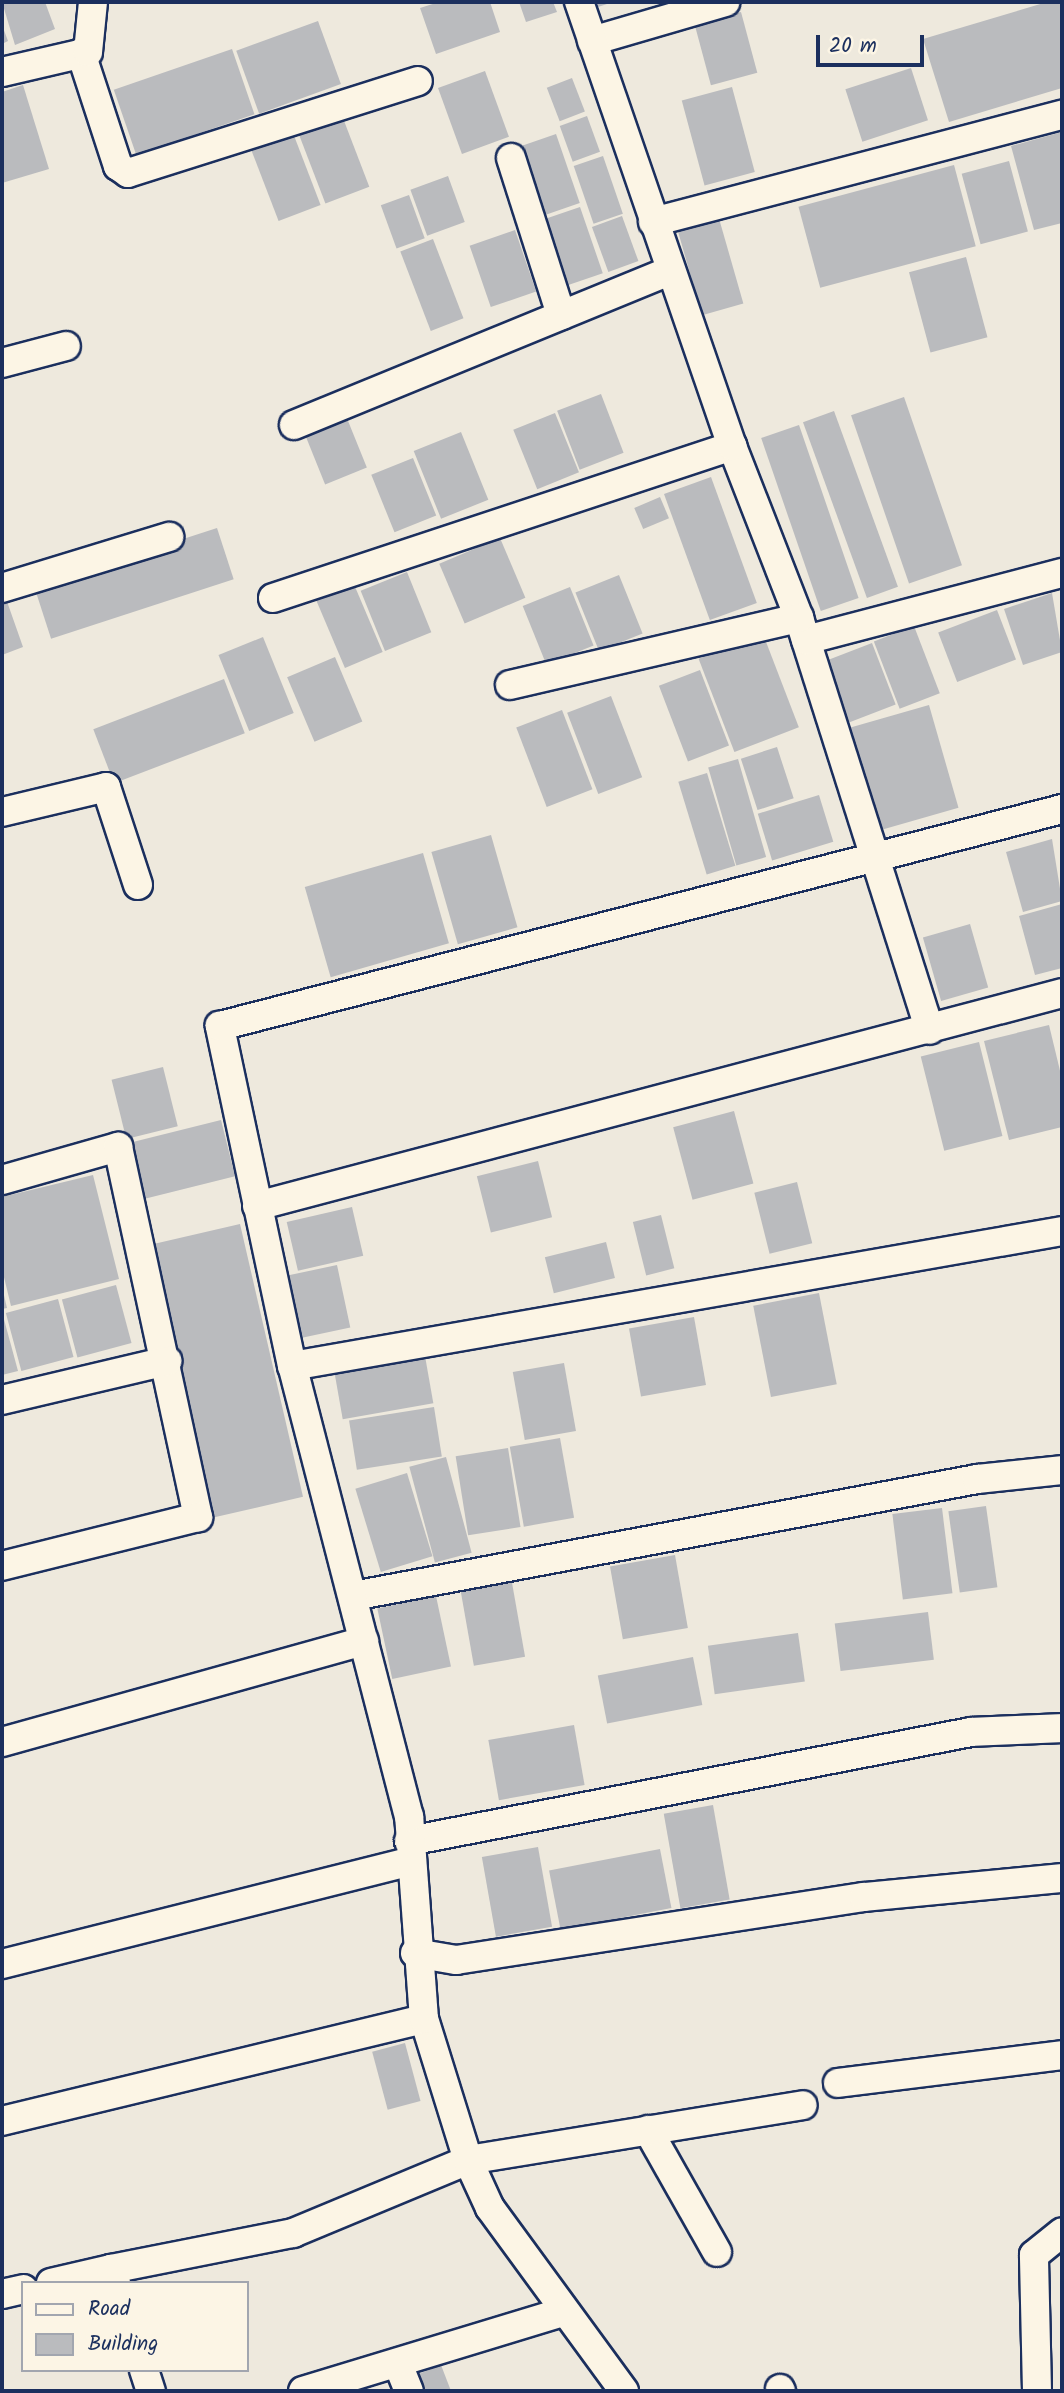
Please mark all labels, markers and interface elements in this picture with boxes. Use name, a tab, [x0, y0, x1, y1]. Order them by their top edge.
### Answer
scale bar	[819, 21, 928, 65]
text: 20 m	[829, 30, 877, 63]
legend	[21, 2281, 248, 2372]
text: Road	[88, 2293, 130, 2326]
text: Building	[88, 2328, 158, 2361]

